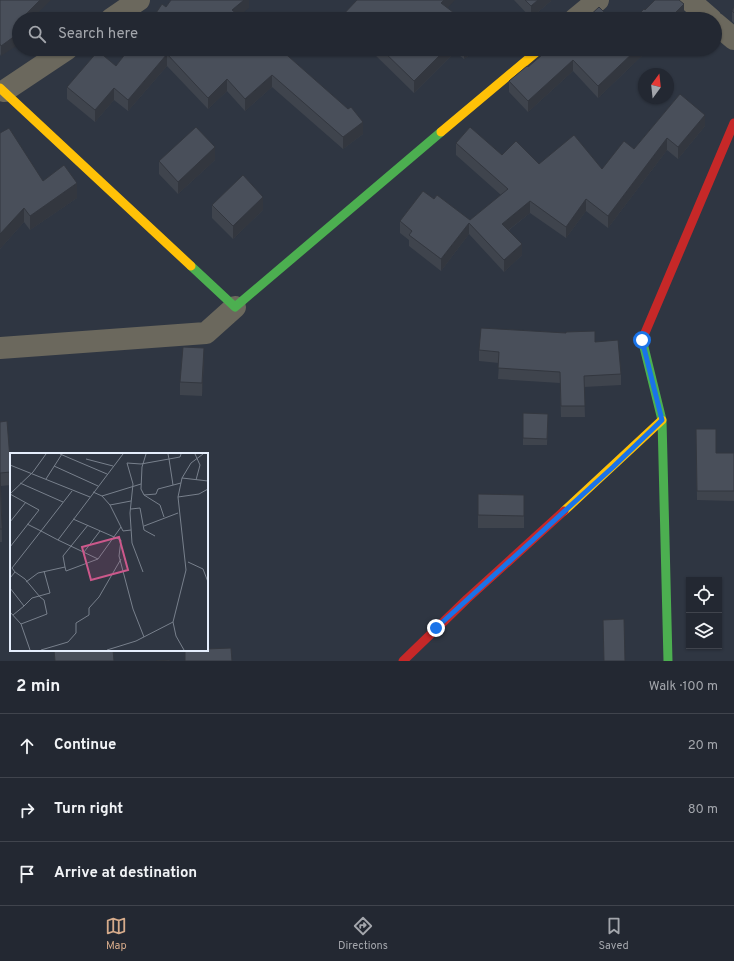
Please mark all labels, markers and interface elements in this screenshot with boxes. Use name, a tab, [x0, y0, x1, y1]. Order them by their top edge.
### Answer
search box	[12, 12, 722, 56]
icon: search	[26, 23, 48, 45]
text: Search here	[58, 25, 138, 44]
north arrow	[638, 68, 674, 104]
route start	[633, 331, 651, 349]
inset map	[10, 453, 208, 651]
map controls	[686, 577, 722, 649]
button: locate	[686, 577, 722, 613]
button: layers	[686, 613, 722, 649]
route end	[427, 619, 445, 637]
text: 2 min	[16, 676, 60, 698]
text: Walk · 100 m	[649, 679, 718, 695]
icon: ahead	[16, 735, 38, 757]
text: Continue	[54, 736, 116, 755]
text: 20 m	[688, 738, 718, 754]
icon: right	[16, 799, 38, 821]
text: Turn right	[54, 800, 123, 819]
text: 80 m	[688, 802, 718, 818]
icon: arrive	[16, 863, 38, 885]
text: Arrive at destination	[54, 864, 197, 883]
tab: Map	[105, 915, 127, 953]
tab: Directions	[338, 915, 388, 953]
tab: Saved	[598, 915, 629, 953]

